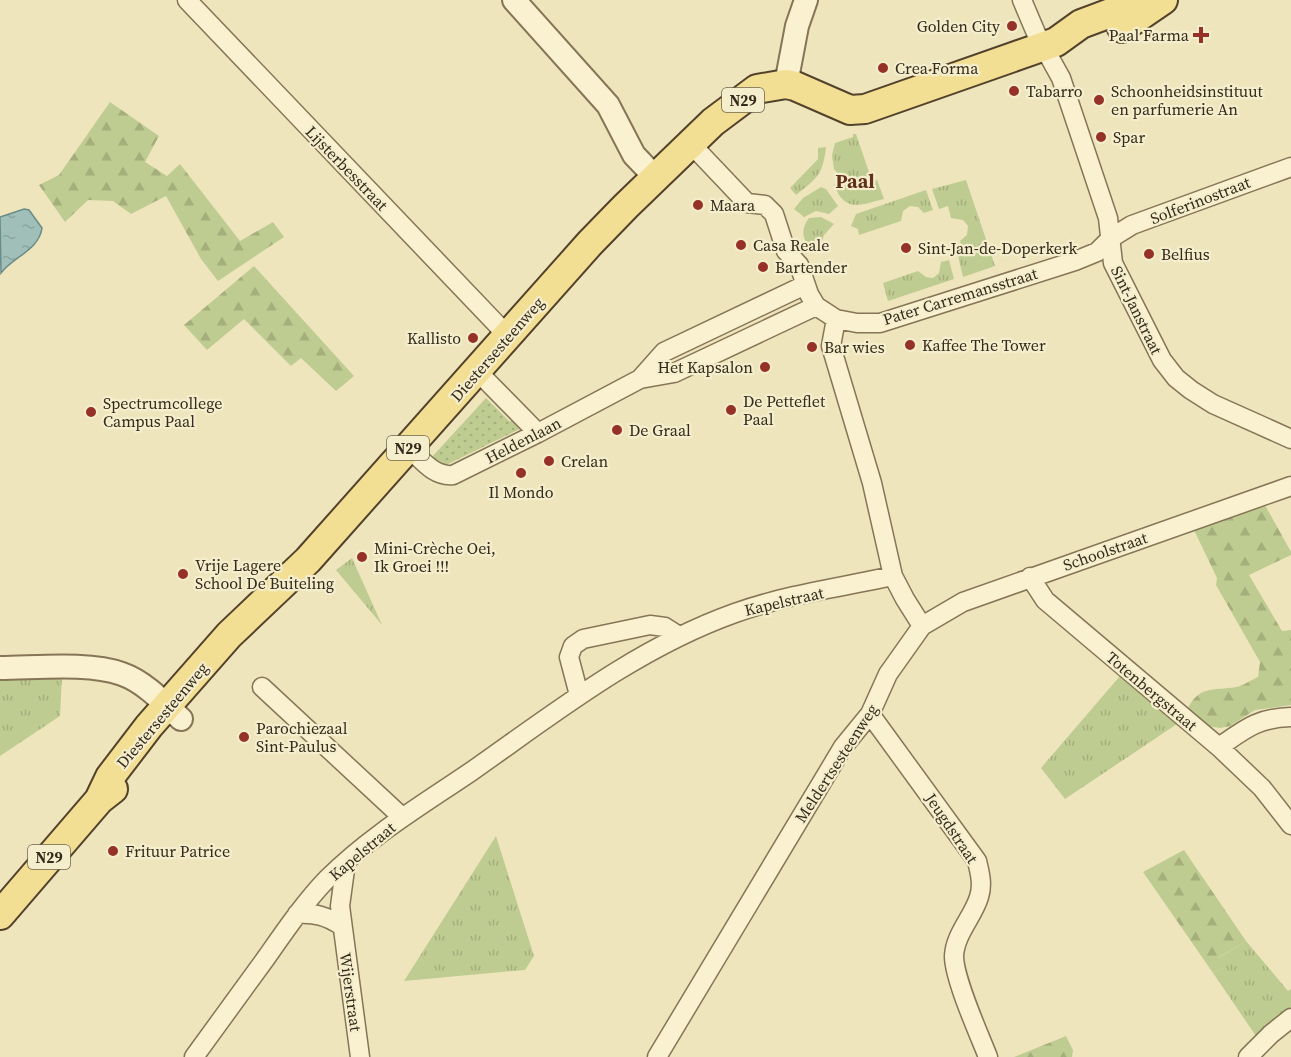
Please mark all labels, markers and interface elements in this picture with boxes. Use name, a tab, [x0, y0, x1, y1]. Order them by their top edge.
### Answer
place label: Golden City	[917, 15, 1001, 37]
marker: Golden City	[1005, 19, 1019, 33]
place label: Paal Farma	[1109, 24, 1190, 46]
marker: Paal Farma	[1194, 28, 1208, 42]
place label: Crea Forma	[895, 57, 979, 79]
marker: Crea Forma	[876, 61, 890, 75]
place label: Tabarro	[1026, 80, 1083, 102]
place label: Schoonheidsinstituut en parfumerie An	[1111, 80, 1263, 120]
marker: Tabarro	[1007, 84, 1021, 98]
road number: N29	[722, 88, 764, 112]
marker: Schoonheidsinstituut en parfumerie An	[1092, 93, 1106, 107]
street label: Lijsterbesstraat	[301, 121, 394, 216]
place label: Spar	[1113, 126, 1145, 148]
marker: Spar	[1094, 130, 1108, 144]
district label: Paal	[835, 167, 875, 195]
street label: Solferinostraat	[1147, 171, 1254, 229]
place label: Maara	[710, 194, 756, 216]
marker: Maara	[691, 198, 705, 212]
place label: Casa Reale	[753, 234, 829, 256]
place label: Sint-Jan-de-Doperkerk	[918, 237, 1078, 259]
marker: Casa Reale	[734, 238, 748, 252]
marker: Sint-Jan-de-Doperkerk	[899, 241, 913, 255]
place label: Belfius	[1161, 243, 1210, 265]
marker: Belfius	[1142, 247, 1156, 261]
place label: Bartender	[775, 256, 847, 278]
marker: Bartender	[756, 260, 770, 274]
street label: Pater Carremansstraat	[880, 262, 1041, 330]
street label: Sint-Janstraat	[1106, 262, 1168, 359]
street label: Diestersesteenweg	[445, 292, 549, 406]
place label: Kallisto	[407, 327, 461, 349]
marker: Kallisto	[466, 331, 480, 345]
place label: Kaffee The Tower	[922, 334, 1046, 356]
place label: Bar wies	[824, 336, 885, 358]
marker: Kaffee The Tower	[903, 338, 917, 352]
marker: Bar wies	[805, 340, 819, 354]
place label: Het Kapsalon	[658, 356, 753, 378]
marker: Het Kapsalon	[758, 360, 772, 374]
place label: De Petteflet Paal	[743, 390, 826, 430]
place label: Spectrumcollege Campus Paal	[103, 392, 222, 432]
marker: De Petteflet Paal	[724, 403, 738, 417]
marker: Spectrumcollege Campus Paal	[84, 405, 98, 419]
street label: Heldenlaan	[481, 411, 565, 469]
place label: De Graal	[629, 419, 691, 441]
marker: De Graal	[610, 423, 624, 437]
road number: N29	[387, 436, 429, 460]
place label: Crelan	[561, 450, 608, 472]
marker: Crelan	[542, 454, 556, 468]
marker: Il Mondo	[514, 466, 528, 480]
place label: Il Mondo	[489, 481, 554, 503]
street label: Schoolstraat	[1060, 526, 1151, 576]
place label: Mini-Crèche Oei, Ik Groei !!!	[374, 537, 496, 577]
marker: Mini-Crèche Oei, Ik Groei !!!	[355, 550, 369, 564]
place label: Vrije Lagere School De Buiteling	[195, 554, 334, 594]
marker: Vrije Lagere School De Buiteling	[176, 567, 190, 581]
street label: Kapelstraat	[742, 581, 827, 621]
street label: Totenbergstraat	[1102, 646, 1203, 736]
street label: Diestersesteenweg	[111, 657, 213, 773]
street label: Meldertsesteenweg	[789, 699, 883, 827]
place label: Parochiezaal Sint-Paulus	[256, 717, 348, 757]
marker: Parochiezaal Sint-Paulus	[237, 730, 251, 744]
street label: Jeugdstraat	[920, 788, 984, 868]
street label: Kapelstraat	[324, 816, 401, 885]
place label: Frituur Patrice	[125, 840, 230, 862]
marker: Frituur Patrice	[106, 844, 120, 858]
road number: N29	[28, 845, 70, 869]
street label: Wijerstraat	[335, 951, 368, 1034]

